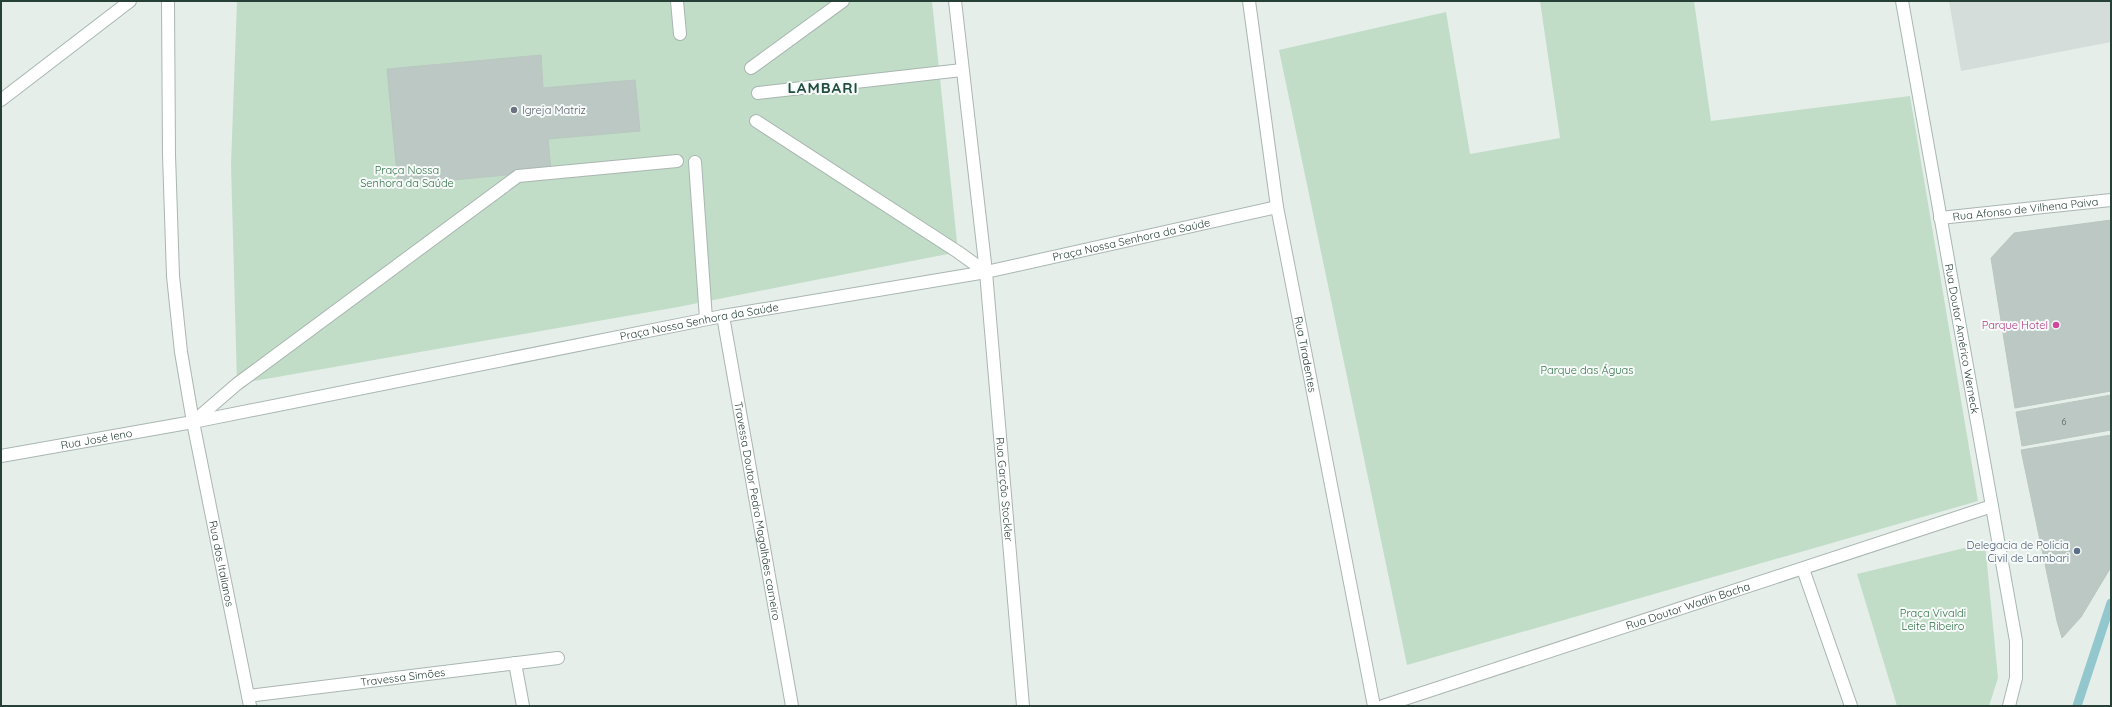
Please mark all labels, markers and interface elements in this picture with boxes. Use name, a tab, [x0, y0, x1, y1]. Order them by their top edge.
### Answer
district label: LAMBARI	[787, 78, 859, 97]
place label: Igreja Matriz	[522, 103, 586, 117]
marker: Igreja Matriz	[509, 105, 519, 115]
park label: Praça Nossa Senhora da Saúde	[360, 163, 454, 190]
street label: Rua Afonso de Vilhena Paiva	[1952, 194, 2099, 224]
street label: Praça Nossa Senhora da Saúde	[1051, 215, 1211, 264]
street label: Rua Doutor Américo Werneck	[1942, 263, 1982, 415]
street label: Praça Nossa Senhora da Saúde	[619, 300, 780, 343]
street label: Rua Tiradentes	[1291, 315, 1320, 394]
place label: Parque Hotel	[1982, 318, 2048, 332]
marker: Parque Hotel	[2051, 320, 2061, 330]
park label: Parque das Águas	[1541, 363, 1633, 377]
street label: Travessa Doutor Pedro Magalhães carneiro	[731, 401, 784, 622]
house number: 6	[2062, 416, 2067, 427]
street label: Rua José Ieno	[60, 426, 134, 452]
street label: Rua Garção Stockler	[993, 437, 1016, 543]
street label: Rua dos Italianos	[206, 519, 237, 608]
place label: Delegacia de Policia Civil de Lambari	[1966, 538, 2069, 565]
marker: Delegacia de Policia Civil de Lambari	[2072, 546, 2082, 556]
street label: Rua Doutor Wadih Bacha	[1624, 579, 1752, 633]
park label: Praça Vivaldi Leite Ribeiro	[1900, 606, 1966, 633]
street label: Travessa Simões	[360, 665, 446, 689]

